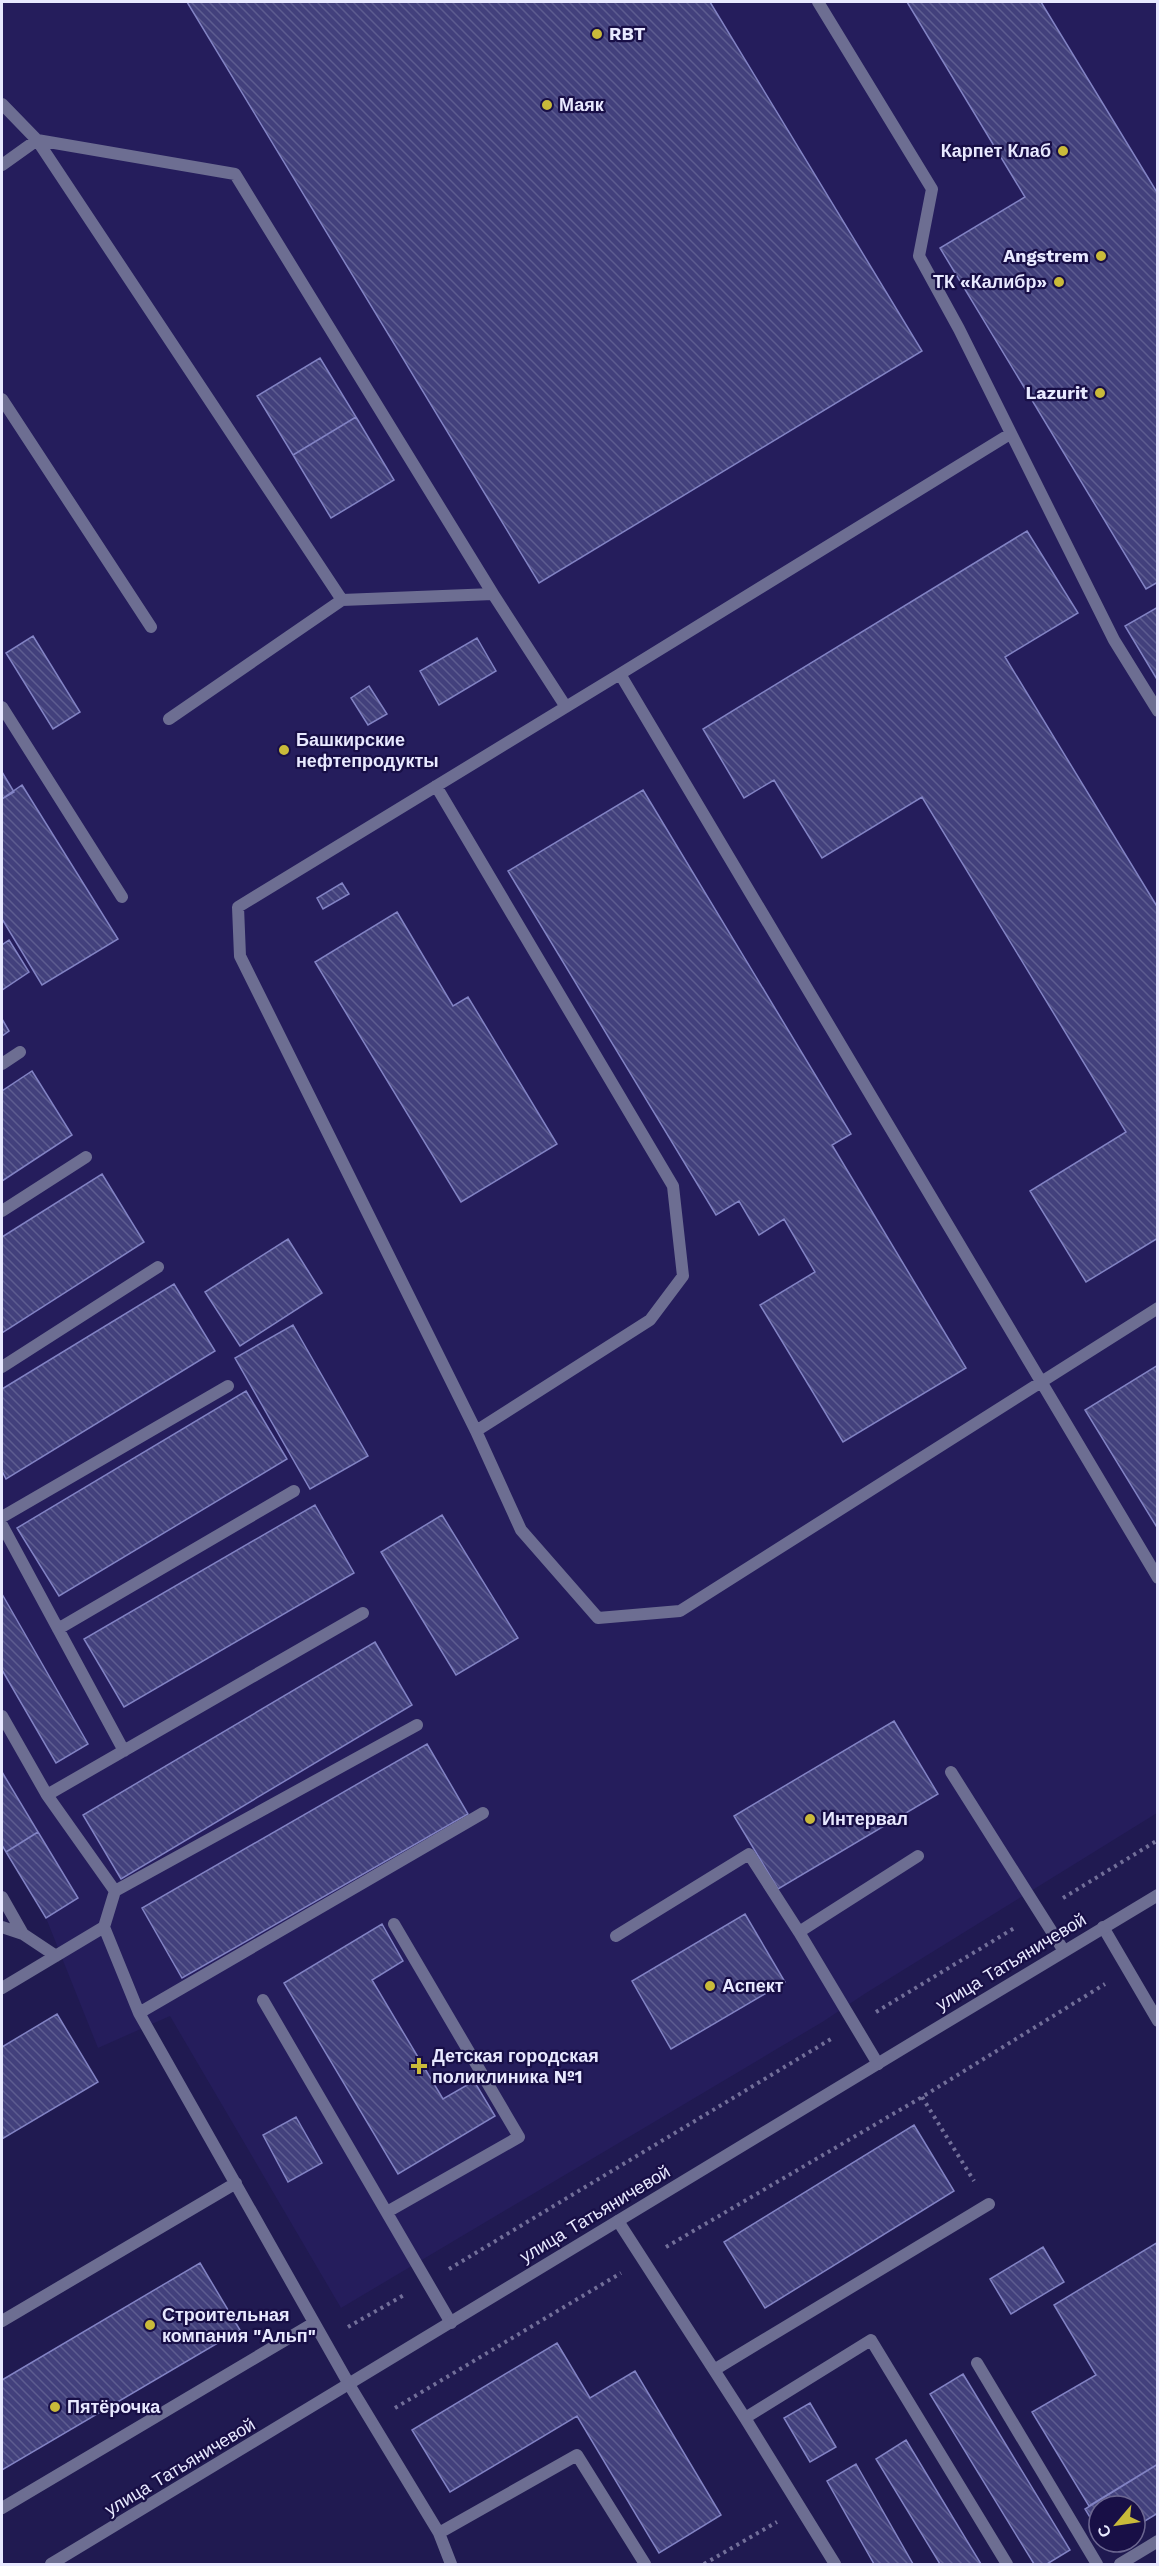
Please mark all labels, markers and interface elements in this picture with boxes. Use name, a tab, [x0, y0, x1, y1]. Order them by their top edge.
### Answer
place label: RBT	[609, 23, 646, 44]
marker: RBT	[590, 27, 604, 41]
place label: Маяк	[559, 94, 605, 115]
marker: Маяк	[540, 98, 554, 112]
place label: Карпет Клаб	[941, 140, 1051, 161]
marker: Карпет Клаб	[1056, 144, 1070, 158]
place label: Angstrem	[1003, 245, 1089, 266]
marker: Angstrem	[1094, 249, 1108, 263]
place label: ТК «Калибр»	[933, 271, 1047, 292]
marker: ТК «Калибр»	[1052, 275, 1066, 289]
place label: Lazurit	[1025, 382, 1088, 403]
marker: Lazurit	[1093, 386, 1107, 400]
place label: Башкирские нефтепродукты	[296, 729, 439, 771]
marker: Башкирские нефтепродукты	[277, 743, 291, 757]
place label: Интервал	[822, 1808, 908, 1829]
marker: Интервал	[803, 1812, 817, 1826]
street label: улица Татьяничевой	[932, 1908, 1090, 2015]
place label: Аспект	[722, 1975, 784, 1996]
marker: Аспект	[703, 1979, 717, 1993]
place label: Детская городская поликлиника №1	[432, 2045, 599, 2087]
marker: Детская городская поликлиника №1	[410, 2057, 428, 2075]
street label: улица Татьяничевой	[516, 2160, 674, 2267]
place label: Строительная компания "Альп"	[162, 2304, 316, 2346]
marker: Строительная компания "Альп"	[143, 2318, 157, 2332]
place label: Пятёрочка	[67, 2396, 161, 2417]
marker: Пятёрочка	[48, 2400, 62, 2414]
street label: улица Татьяничевой	[101, 2413, 259, 2520]
north arrow	[1087, 2494, 1147, 2554]
text: С	[1093, 2521, 1115, 2541]

